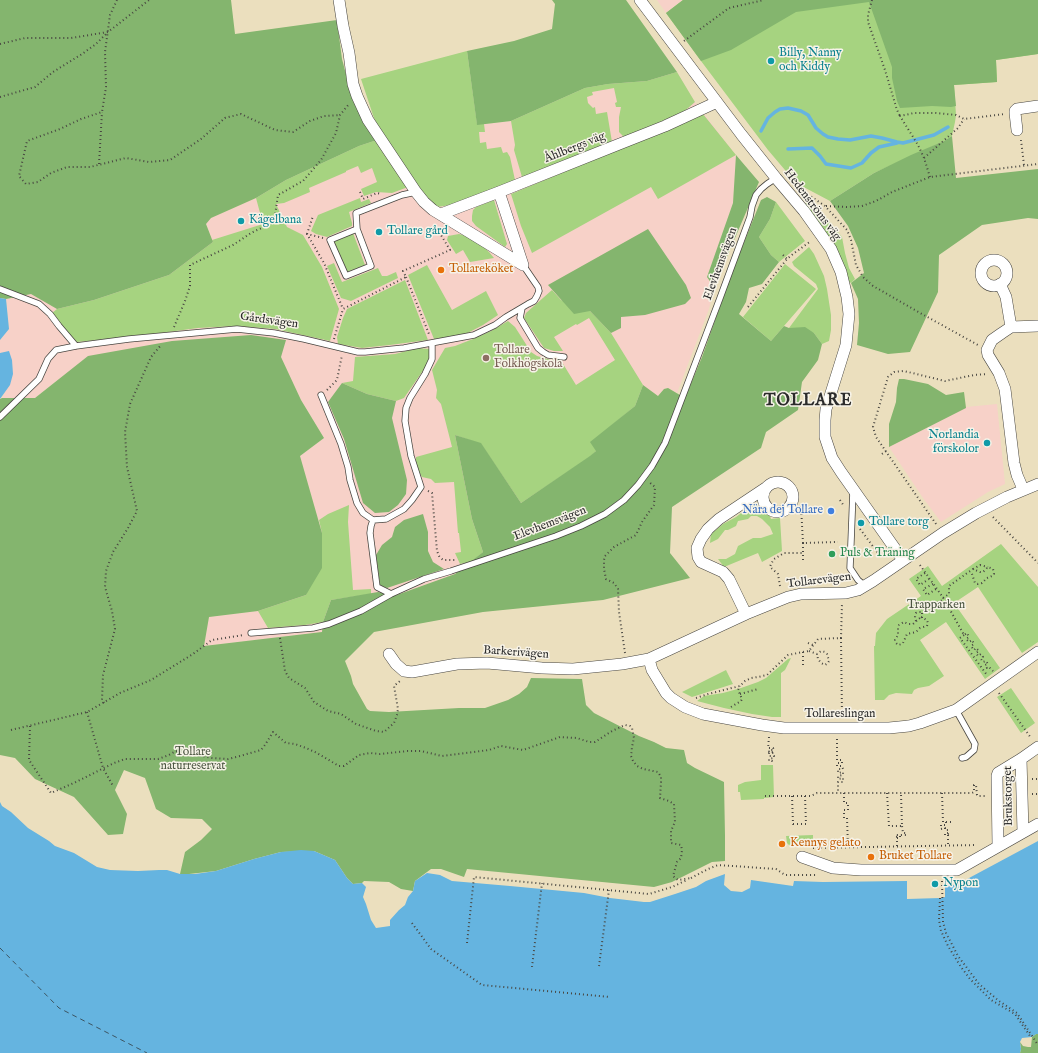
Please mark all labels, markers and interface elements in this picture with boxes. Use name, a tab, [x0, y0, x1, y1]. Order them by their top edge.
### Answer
place label: Billy, Nanny och Kiddy	[779, 47, 842, 75]
marker: Billy, Nanny och Kiddy	[766, 56, 776, 66]
street label: Åhlbergs väg	[542, 129, 608, 167]
street label: Hedenströms väg	[780, 166, 844, 244]
place label: Kägelbana	[249, 214, 301, 228]
marker: Kägelbana	[236, 216, 246, 226]
place label: Tollare gård	[387, 225, 448, 239]
street label: Elevhemsvägen	[701, 226, 741, 302]
marker: Tollare gård	[374, 227, 384, 237]
place label: Tollareköket	[449, 263, 513, 277]
marker: Tollareköket	[436, 265, 446, 275]
street label: Gårdsvägen	[239, 310, 299, 332]
place label: Tollare Folkhögskola	[494, 344, 562, 372]
marker: Tollare Folkhögskola	[481, 353, 491, 363]
district label: TOLLARE	[764, 392, 852, 412]
place label: Norlandia förskolor	[928, 429, 979, 457]
marker: Norlandia förskolor	[982, 438, 992, 448]
street label: Elevhemsvägen	[512, 504, 588, 544]
place label: Nära dej Tollare	[742, 504, 823, 518]
marker: Nära dej Tollare	[826, 506, 836, 516]
place label: Tollare torg	[869, 516, 929, 530]
marker: Tollare torg	[856, 518, 866, 528]
place label: Puls & Träning	[840, 547, 915, 561]
marker: Puls & Träning	[827, 549, 837, 559]
street label: Tollarevägen	[786, 570, 852, 592]
park label: Trapparken	[907, 599, 965, 613]
street label: Barkerivägen	[483, 644, 549, 662]
street label: Tollareslingan	[805, 708, 875, 722]
park label: Tollare naturreservat	[161, 746, 225, 774]
street label: Brukstorget	[1001, 766, 1017, 826]
place label: Kennys gelato	[790, 837, 861, 851]
marker: Kennys gelato	[777, 839, 787, 849]
place label: Bruket Tollare	[879, 850, 952, 864]
marker: Bruket Tollare	[866, 852, 876, 862]
place label: Nypon	[943, 877, 978, 891]
marker: Nypon	[930, 879, 940, 889]

